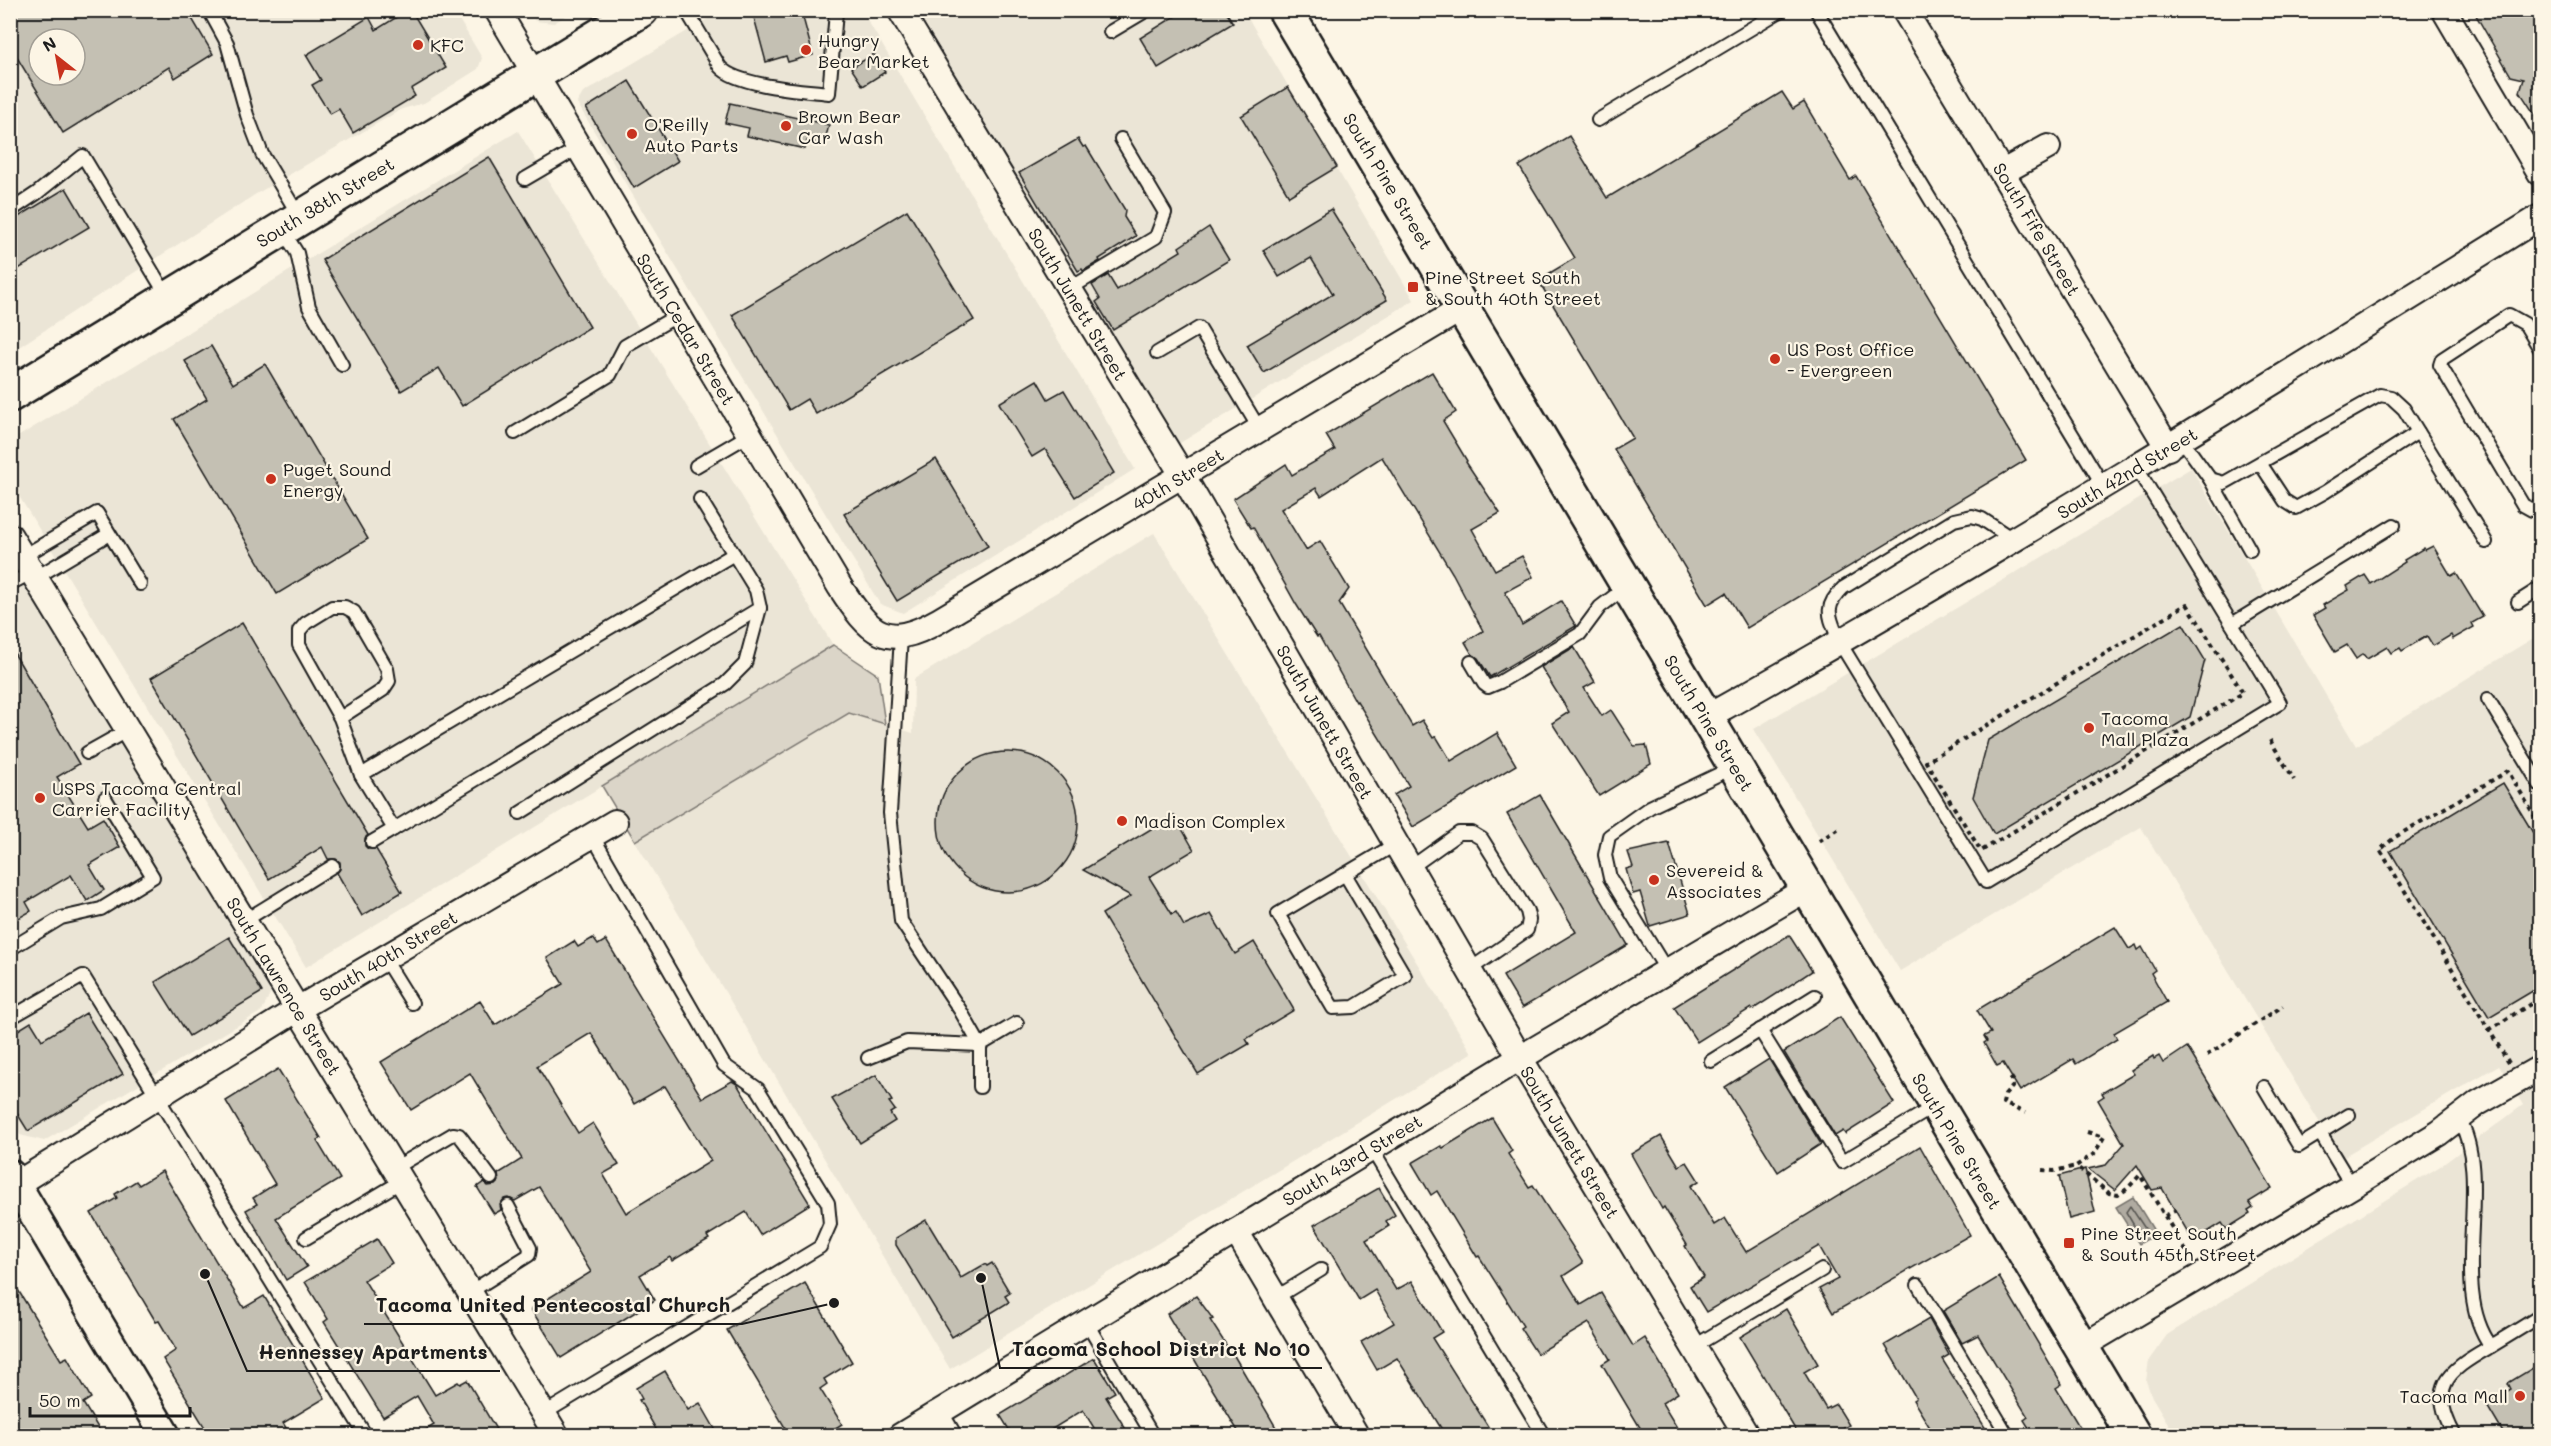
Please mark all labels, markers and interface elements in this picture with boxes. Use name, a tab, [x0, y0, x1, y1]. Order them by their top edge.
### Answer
north arrow	[27, 27, 87, 87]
place label: Hungry Bear Market	[818, 28, 930, 73]
text: N	[38, 32, 60, 56]
place label: KFC	[430, 33, 464, 57]
marker: KFC	[411, 38, 425, 52]
marker: Hungry Bear Market	[799, 43, 813, 57]
place label: Brown Bear Car Wash	[798, 104, 901, 149]
street label: South Pine Street	[1338, 108, 1438, 254]
place label: O'Reilly Auto Parts	[644, 112, 739, 157]
marker: Brown Bear Car Wash	[779, 119, 793, 133]
marker: O'Reilly Auto Parts	[625, 127, 639, 141]
street label: South 38th Street	[252, 151, 398, 253]
street label: South Fife Street	[1988, 158, 2086, 300]
street label: South Junett Street	[1023, 223, 1133, 385]
street label: South Cedar Street	[631, 249, 741, 409]
place label: Pine Street South & South 40th Street	[1425, 265, 1601, 310]
marker: Pine Street South & South 40th Street	[1406, 280, 1420, 294]
place label: US Post Office - Evergreen	[1787, 337, 1915, 382]
marker: US Post Office - Evergreen	[1768, 352, 1782, 366]
street label: South 42nd Street	[2052, 422, 2202, 524]
street label: 40th Street	[1128, 442, 1228, 516]
place label: Puget Sound Energy	[283, 457, 391, 502]
marker: Puget Sound Energy	[264, 472, 278, 486]
street label: South Junett Street	[1271, 641, 1379, 803]
street label: South Pine Street	[1659, 650, 1759, 796]
place label: Tacoma Mall Plaza	[2101, 706, 2189, 751]
marker: Tacoma Mall Plaza	[2082, 721, 2096, 735]
place label: USPS Tacoma Central Carrier Facility	[52, 776, 242, 821]
marker: USPS Tacoma Central Carrier Facility	[33, 791, 47, 805]
place label: Madison Complex	[1134, 809, 1285, 833]
marker: Madison Complex	[1115, 814, 1129, 828]
place label: Severeid & Associates	[1666, 858, 1764, 903]
marker: Severeid & Associates	[1647, 873, 1661, 887]
street label: South Lawrence Street	[221, 892, 347, 1080]
street label: South 40th Street	[314, 905, 462, 1007]
street label: South Junett Street	[1515, 1061, 1625, 1223]
street label: South Pine Street	[1907, 1068, 2007, 1214]
street label: South 43rd Street	[1278, 1109, 1426, 1211]
place label: Pine Street South & South 45th Street	[2081, 1221, 2256, 1266]
marker: Pine Street South & South 45th Street	[2062, 1236, 2076, 1250]
callout: Tacoma United Pentecostal Church	[364, 1286, 742, 1324]
text: Tacoma United Pentecostal Church	[376, 1291, 730, 1317]
callout: Tacoma School District No 10	[1000, 1330, 1322, 1368]
callout: Hennessey Apartments	[247, 1333, 500, 1371]
text: Tacoma School District No 10	[1012, 1335, 1310, 1361]
text: Hennessey Apartments	[258, 1338, 488, 1364]
scale bar	[30, 1380, 190, 1418]
place label: Tacoma Mall	[2400, 1384, 2508, 1408]
text: 50 m	[39, 1388, 81, 1412]
marker: Tacoma Mall	[2513, 1389, 2527, 1403]

